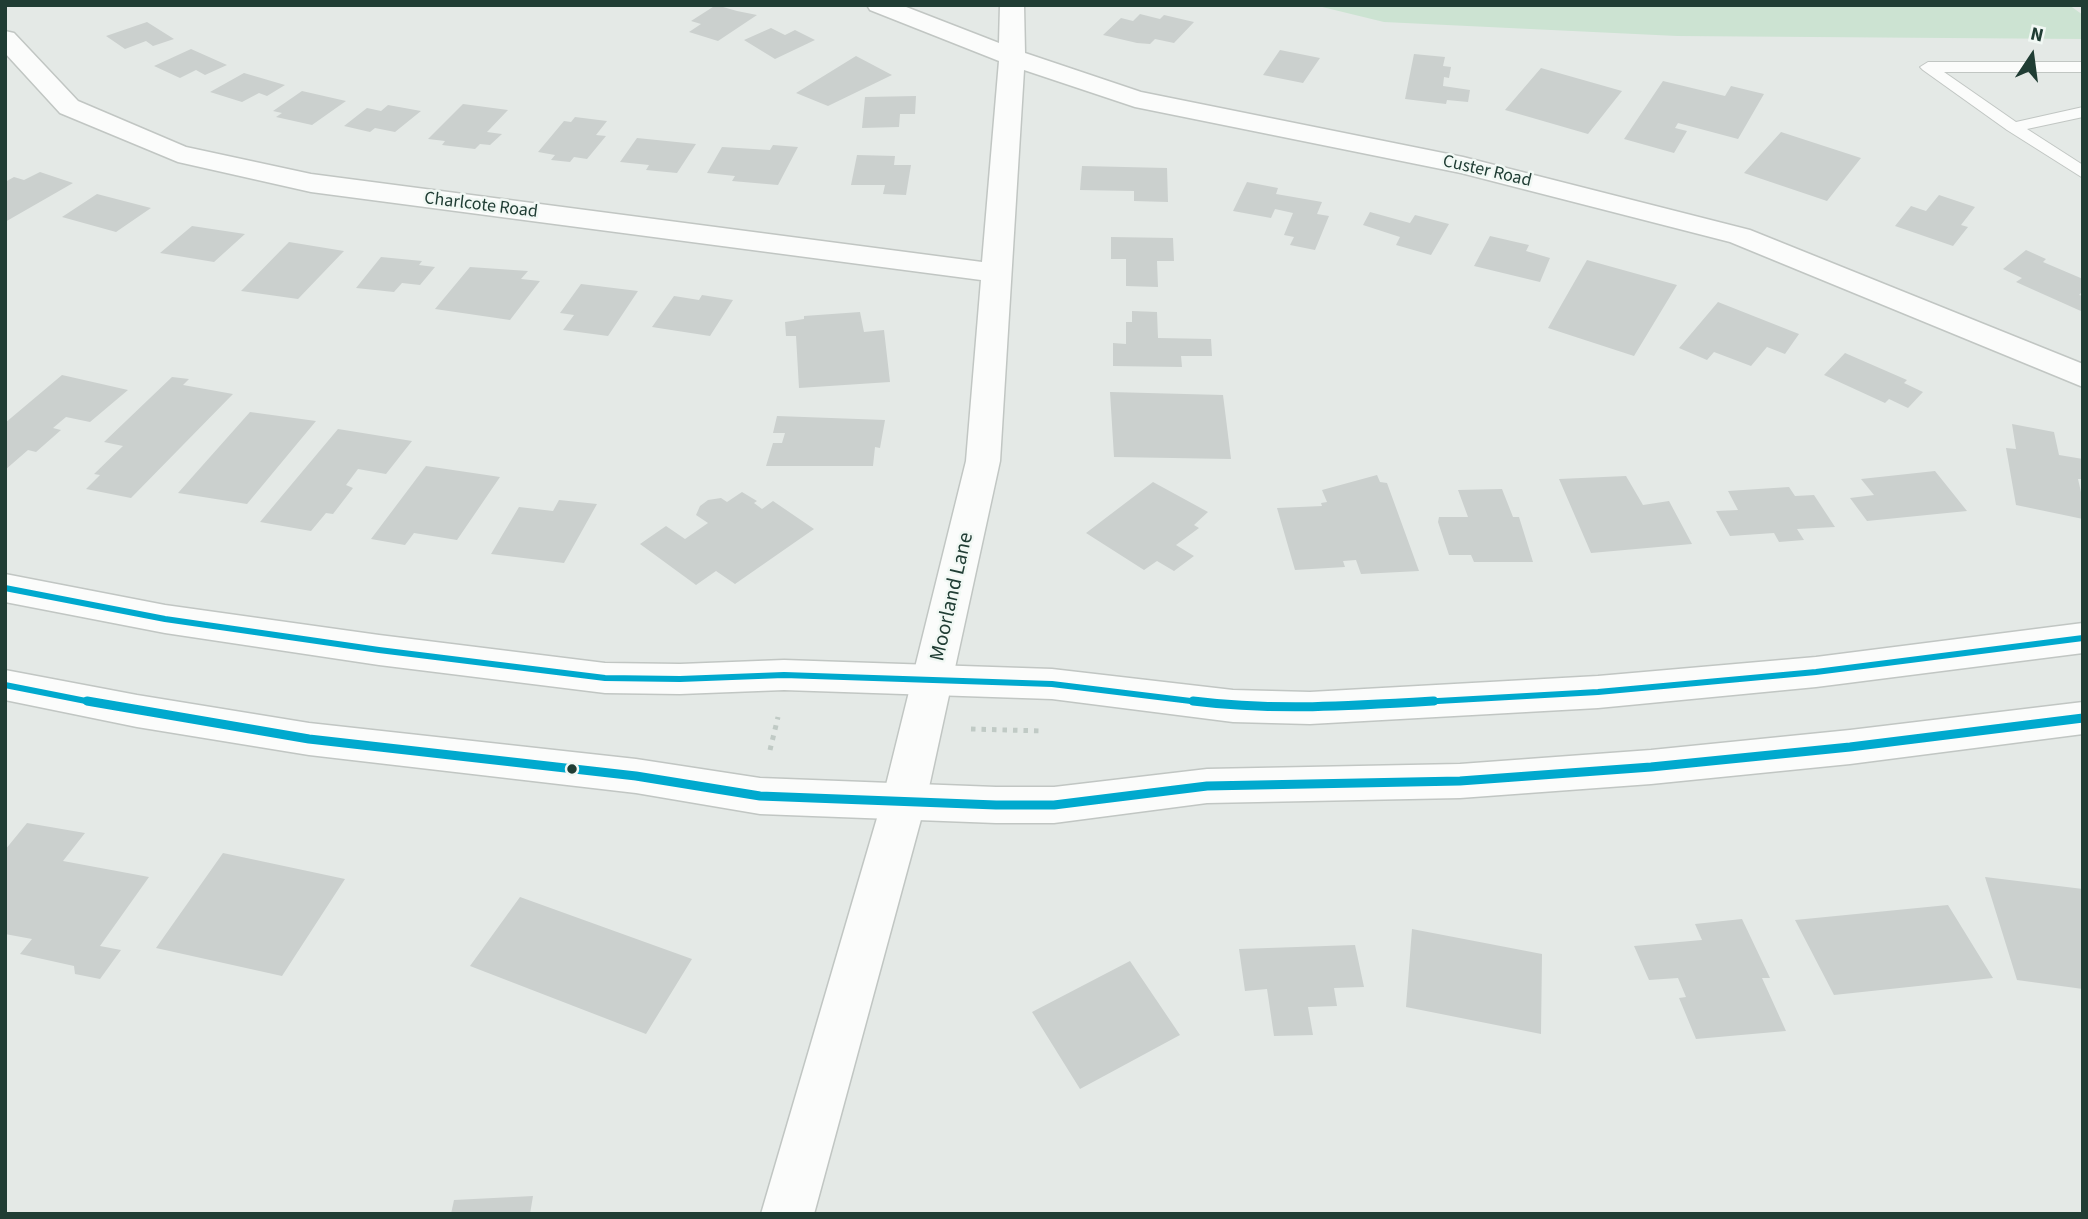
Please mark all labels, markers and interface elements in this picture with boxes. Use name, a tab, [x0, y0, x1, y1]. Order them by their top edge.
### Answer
text: N	[2028, 20, 2046, 50]
north arrow	[1997, 21, 2067, 91]
street label: Custer Road	[1441, 151, 1533, 193]
street label: Charlcote Road	[423, 188, 539, 224]
street label: Moorland Lane	[926, 530, 980, 664]
unlabelled marker	[565, 762, 579, 776]

